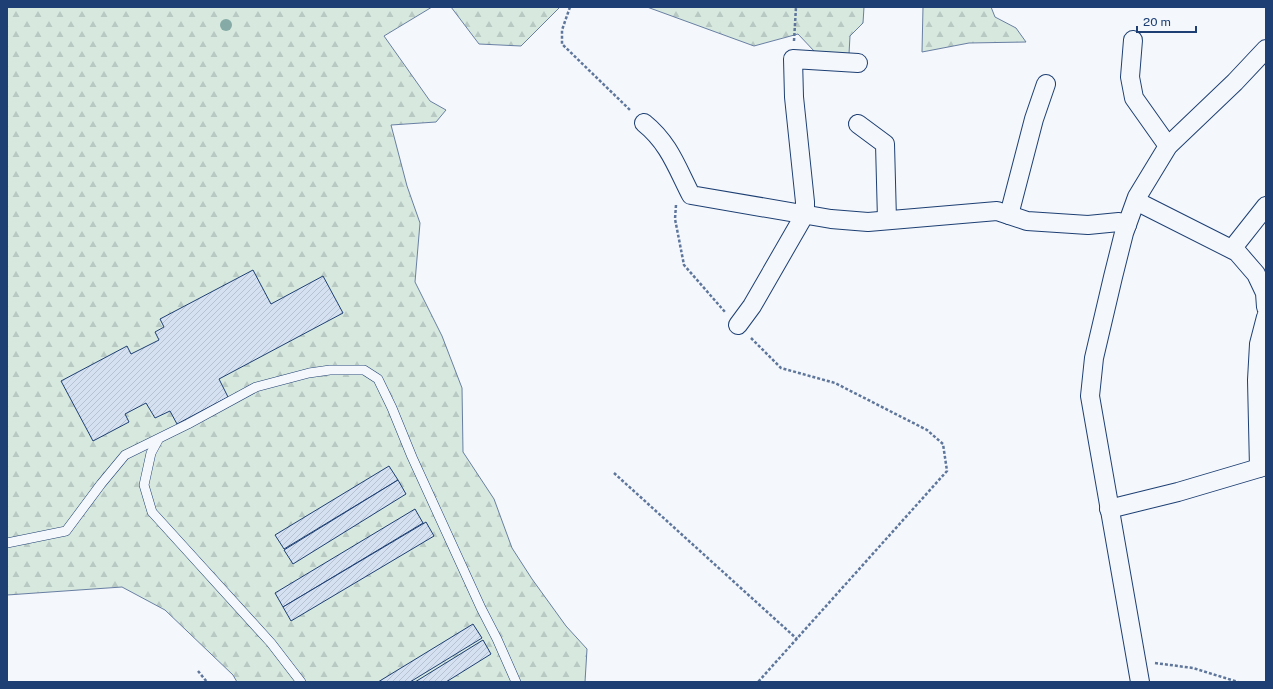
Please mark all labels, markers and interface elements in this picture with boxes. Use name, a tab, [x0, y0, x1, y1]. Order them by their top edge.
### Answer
scale bar	[1137, 8, 1196, 34]
text: 20 m	[1143, 15, 1171, 29]

